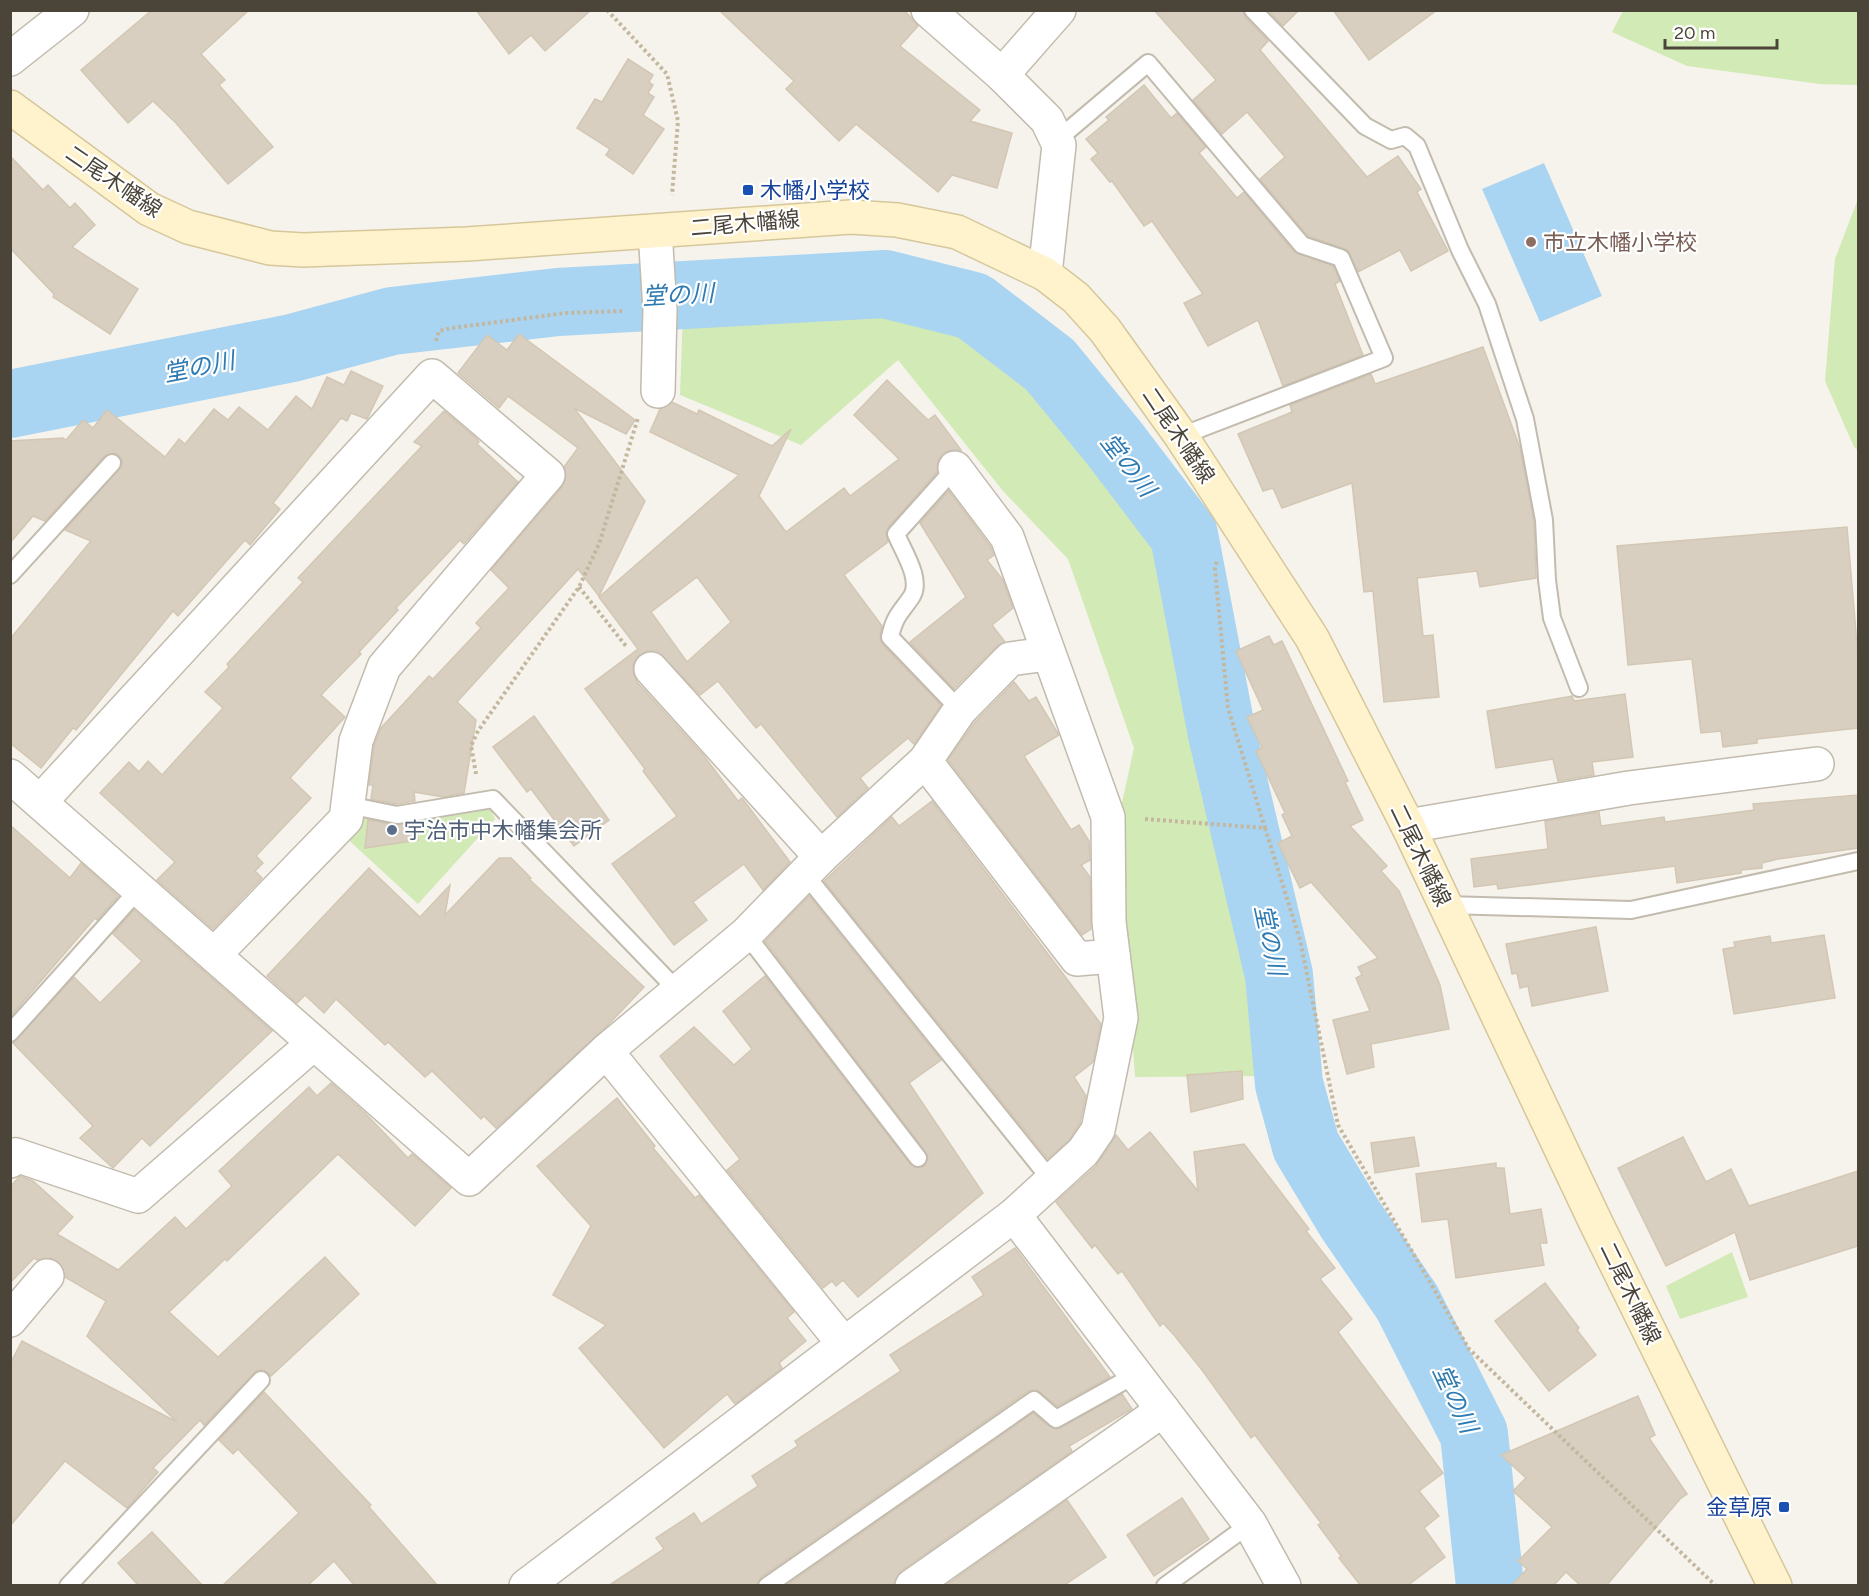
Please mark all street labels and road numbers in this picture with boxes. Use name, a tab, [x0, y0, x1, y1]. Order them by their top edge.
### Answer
street label: 二尾木幡線	[61, 139, 167, 223]
street label: 二尾木幡線	[689, 205, 801, 242]
street label: 二尾木幡線	[1137, 382, 1221, 488]
street label: 二尾木幡線	[1384, 800, 1457, 911]
street label: 二尾木幡線	[1594, 1238, 1667, 1349]

